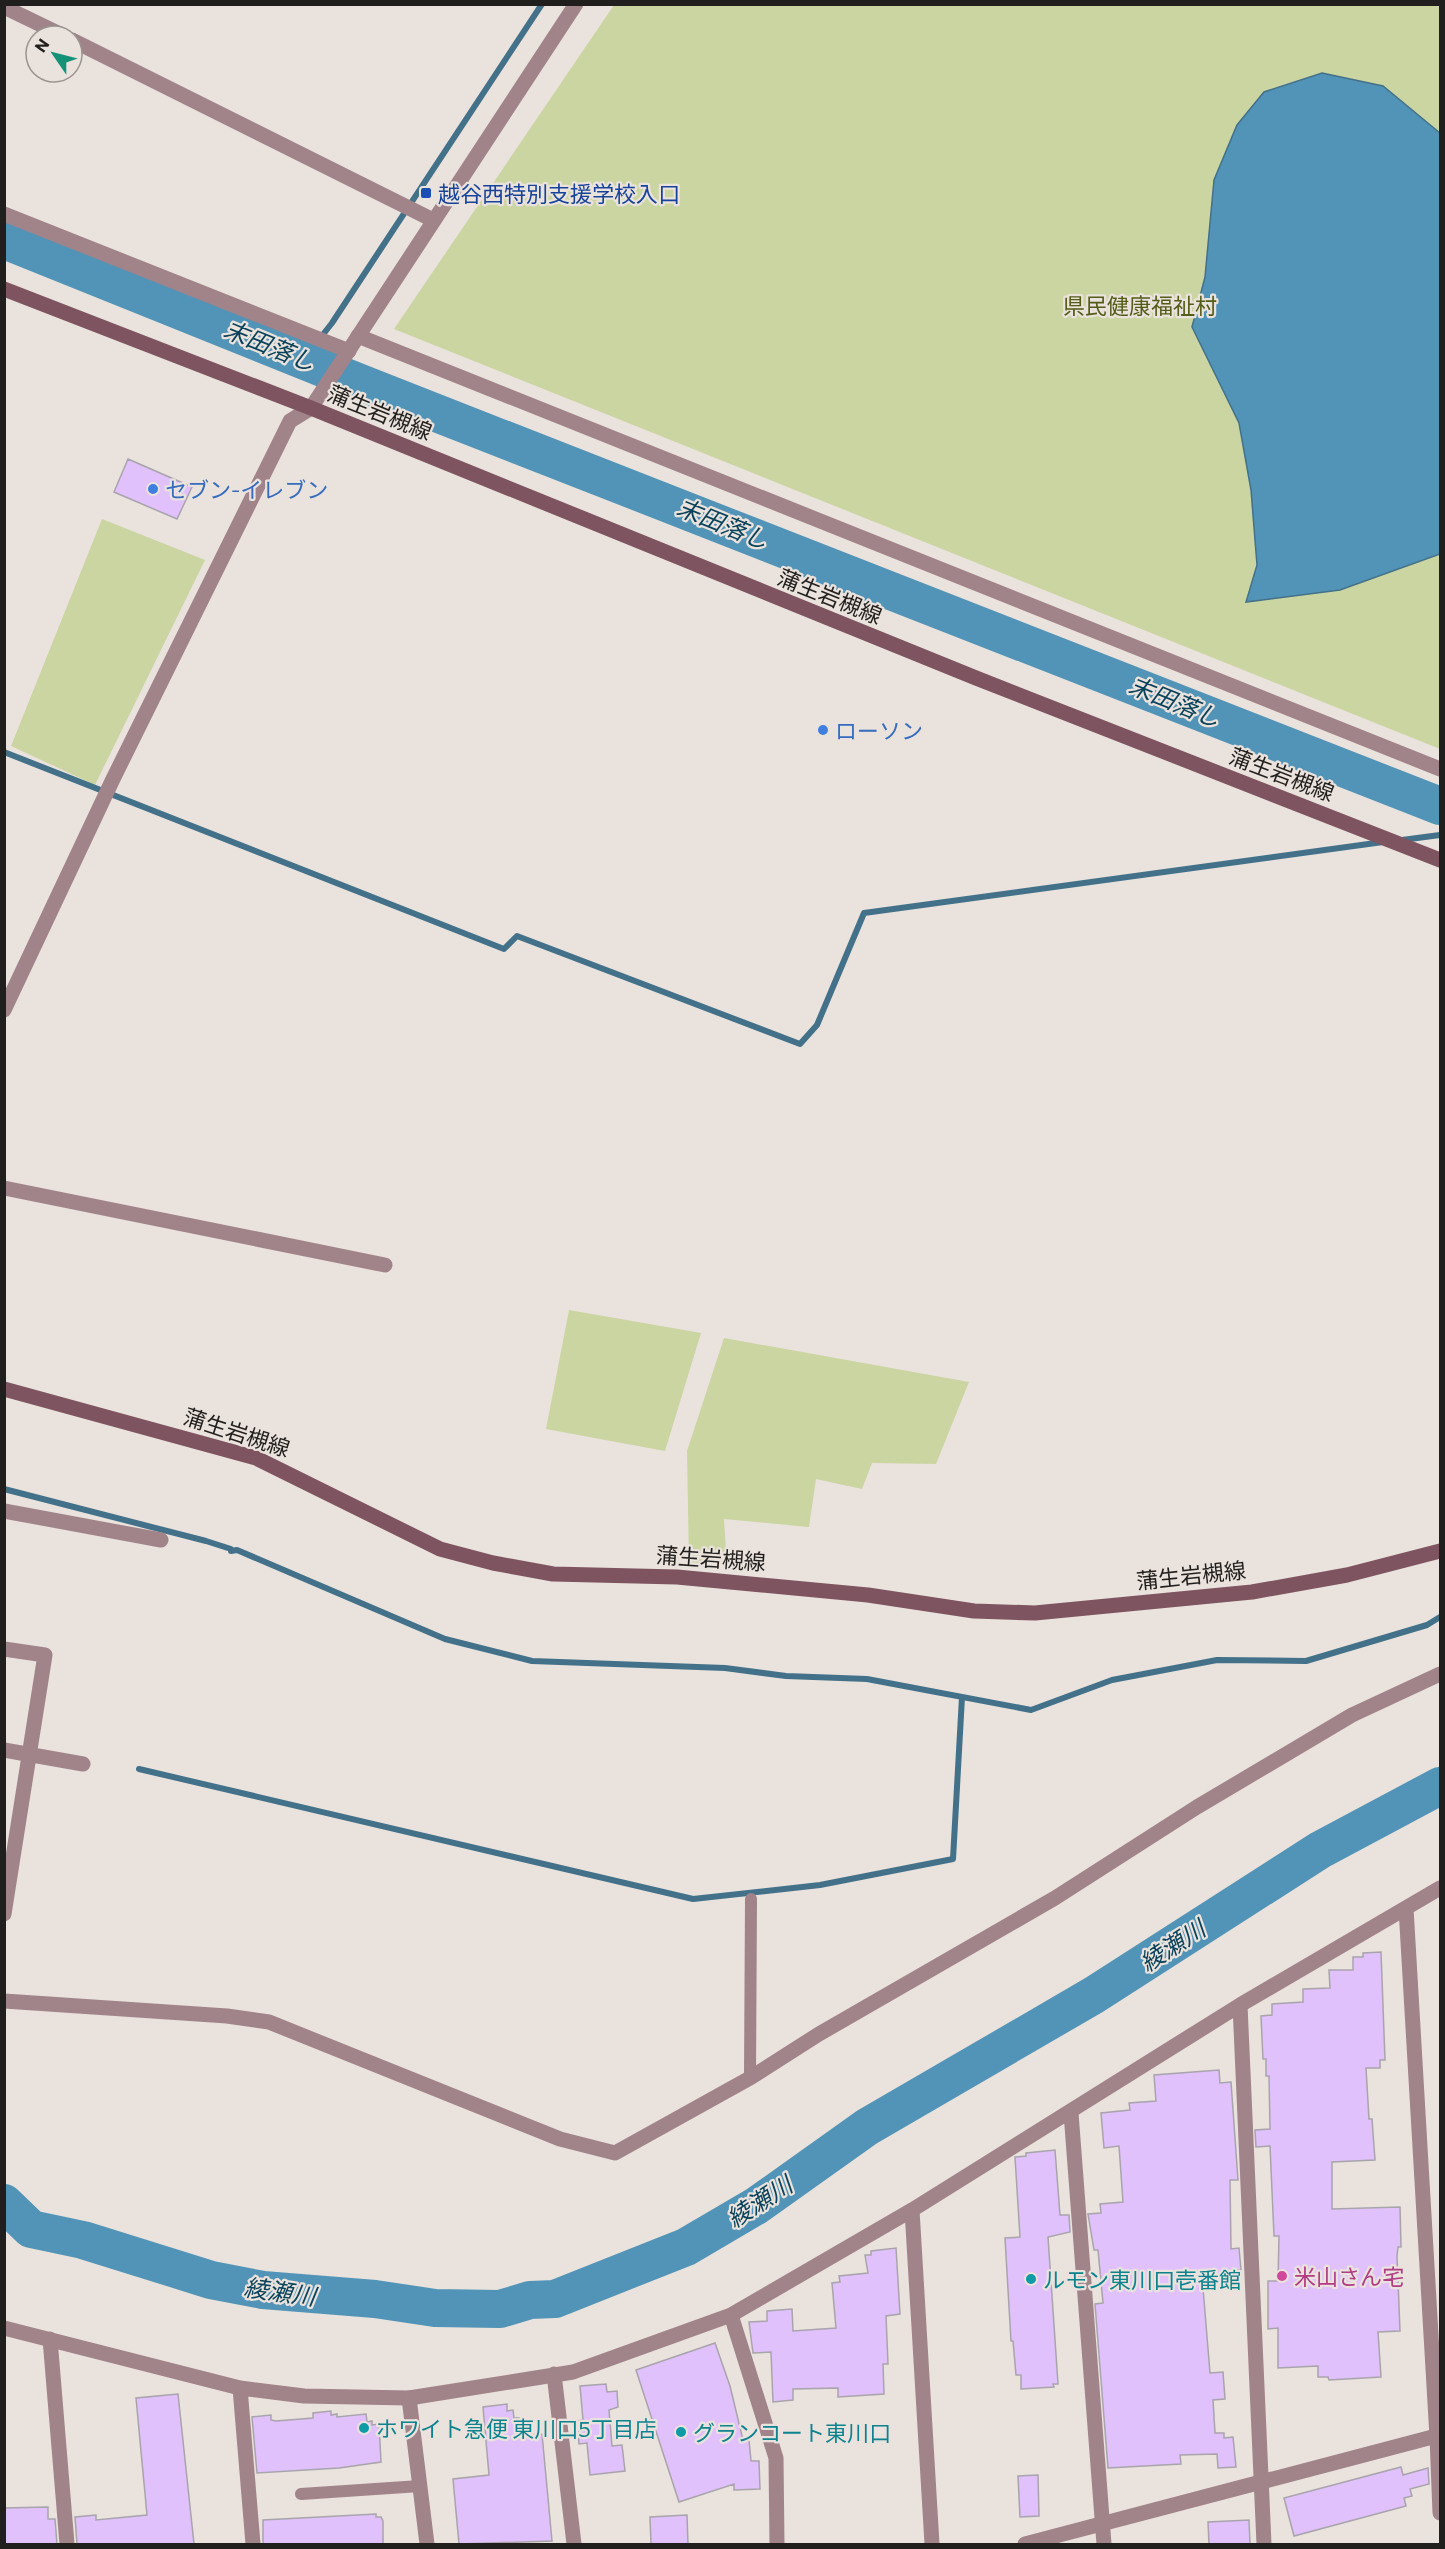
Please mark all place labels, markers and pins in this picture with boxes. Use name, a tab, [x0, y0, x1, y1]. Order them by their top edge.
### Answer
place label: 越谷西特別支援学校入口	[438, 180, 680, 207]
marker: 越谷西特別支援学校入口	[419, 186, 433, 200]
place label: セブン-イレブン	[165, 476, 328, 503]
marker: セブン-イレブン	[146, 482, 160, 496]
place label: ローソン	[835, 717, 923, 744]
marker: ローソン	[816, 723, 830, 737]
place label: 米山さん宅	[1294, 2263, 1404, 2290]
place label: ルモン東川口壱番館	[1043, 2266, 1241, 2293]
marker: 米山さん宅	[1275, 2269, 1289, 2283]
marker: ルモン東川口壱番館	[1024, 2272, 1038, 2286]
place label: ホワイト急便 東川口5丁目店	[376, 2415, 657, 2442]
place label: グランコート東川口	[693, 2419, 891, 2446]
marker: ホワイト急便 東川口5丁目店	[357, 2421, 371, 2435]
marker: グランコート東川口	[674, 2425, 688, 2439]

